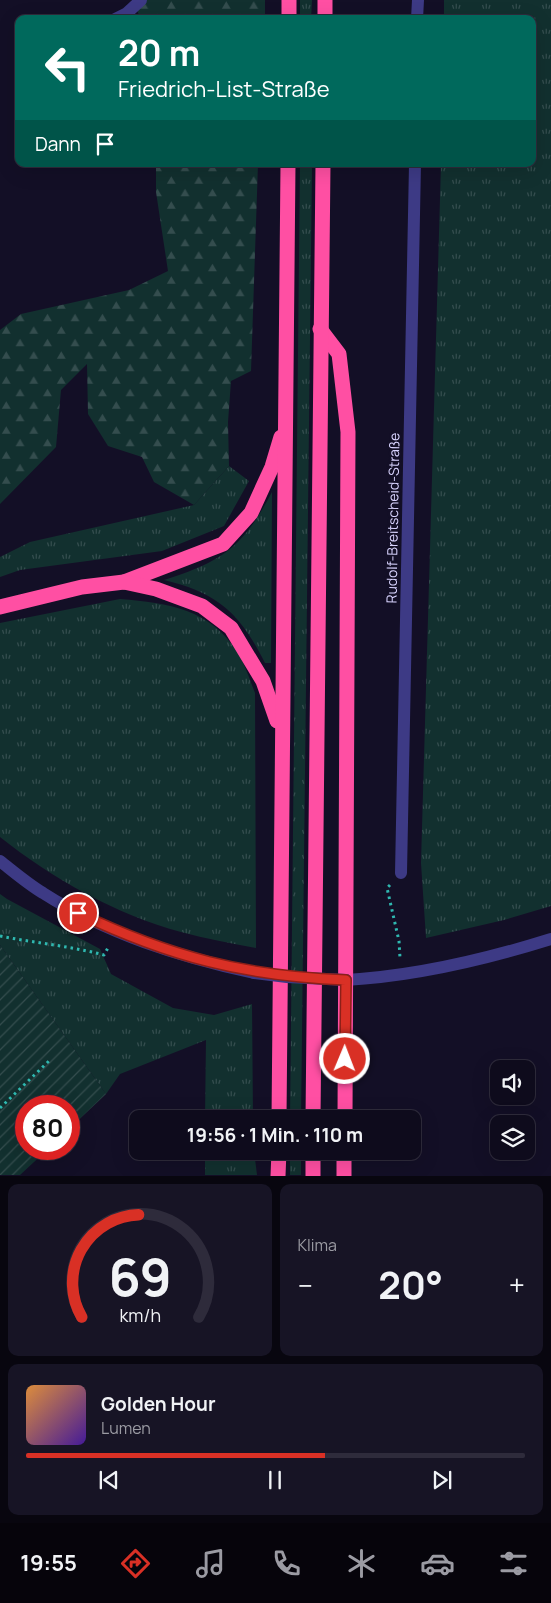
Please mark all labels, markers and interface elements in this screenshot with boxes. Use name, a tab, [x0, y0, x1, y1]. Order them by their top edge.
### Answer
text: 20 m	[118, 29, 200, 77]
icon: left	[35, 35, 100, 100]
text: Friedrich-List-Straße	[118, 74, 330, 104]
icon: arrive	[91, 130, 119, 158]
text: Dann	[35, 131, 81, 157]
street label: Rudolf-Breitscheid-Straße	[382, 432, 403, 604]
pin	[57, 892, 99, 934]
icon: arrive	[64, 899, 92, 927]
position arrow	[318, 1032, 370, 1084]
map controls	[490, 1060, 535, 1160]
button: sound	[490, 1060, 535, 1105]
speed limit sign: 80	[15, 1095, 80, 1160]
button: layers	[490, 1115, 535, 1160]
text: 19:56 · 1 Min. · 110 m	[187, 1122, 363, 1148]
text: Klima	[298, 1234, 337, 1256]
text: 69	[108, 1241, 171, 1312]
text: 20°	[378, 1258, 443, 1310]
text: −	[298, 1266, 313, 1304]
text: +	[509, 1266, 525, 1304]
text: km/h	[119, 1303, 161, 1327]
text: Golden Hour	[101, 1391, 215, 1417]
text: Lumen	[101, 1417, 151, 1439]
icon: previous	[95, 1466, 123, 1494]
icon: pause	[261, 1466, 289, 1494]
icon: next	[428, 1466, 456, 1494]
icon: directions	[118, 1546, 153, 1581]
icon: music	[193, 1546, 228, 1581]
icon: phone	[269, 1546, 304, 1581]
icon: climate	[344, 1546, 379, 1581]
icon: car	[420, 1546, 455, 1581]
icon: filters	[496, 1546, 531, 1581]
text: 19:55	[20, 1548, 77, 1578]

